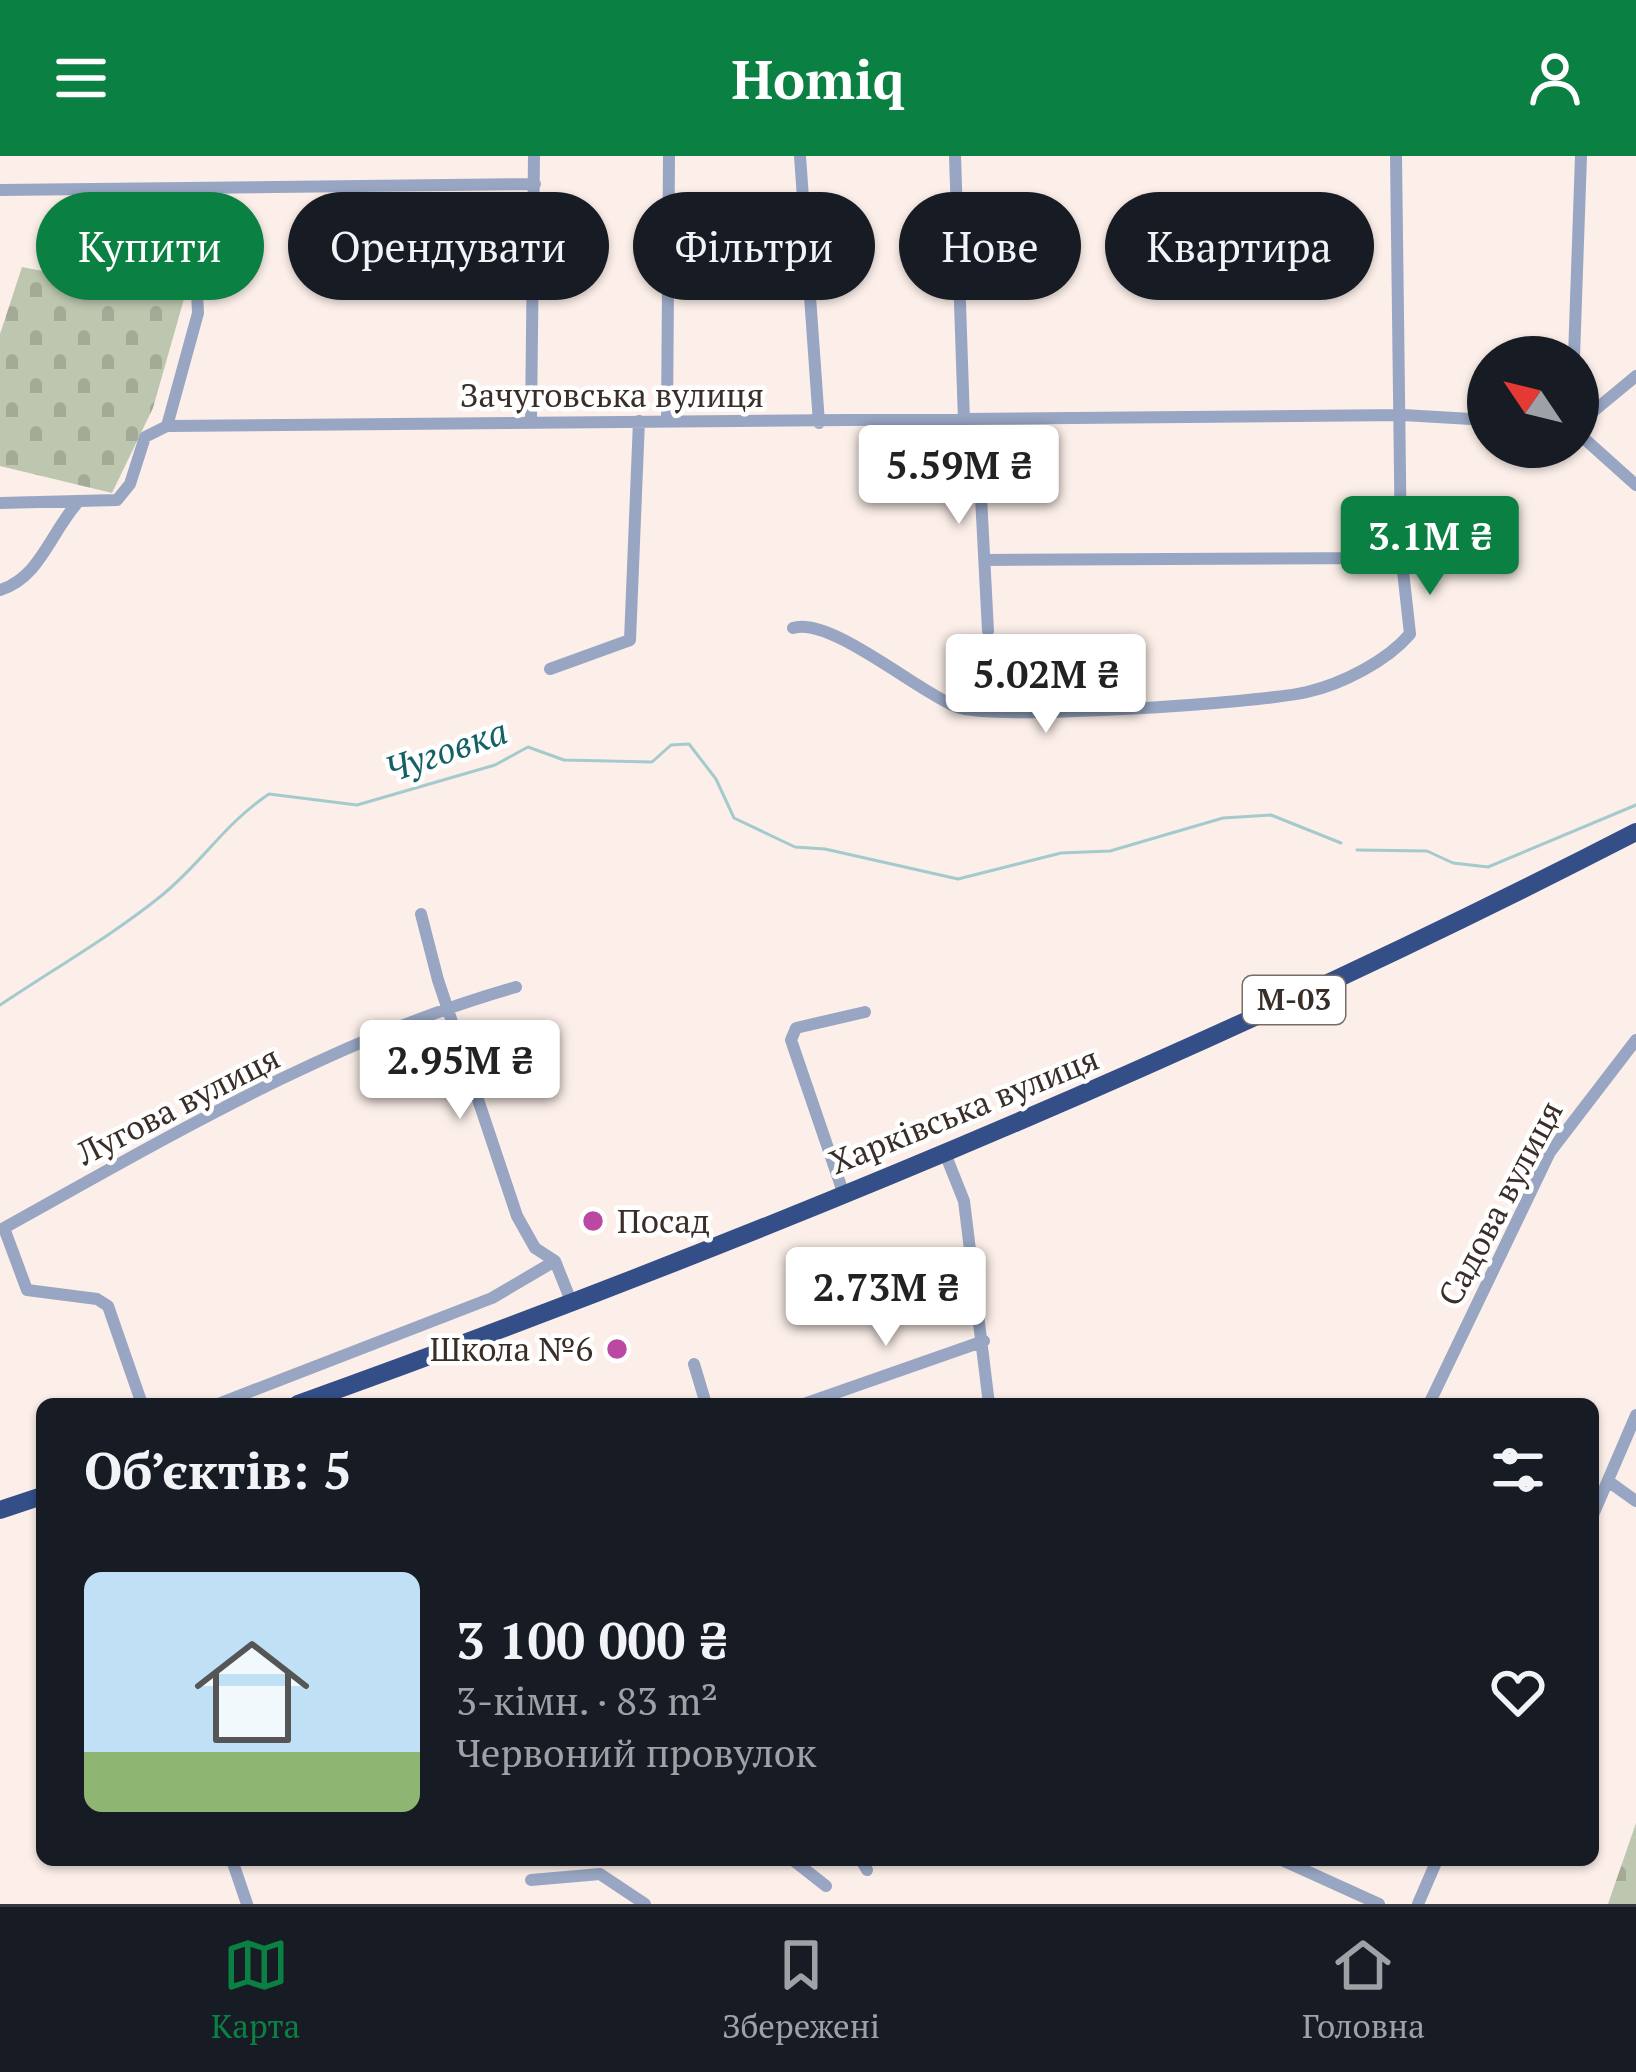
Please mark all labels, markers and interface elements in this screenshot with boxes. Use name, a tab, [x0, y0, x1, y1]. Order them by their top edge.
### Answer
text: Homiq	[731, 43, 905, 114]
icon: menu	[48, 45, 114, 111]
icon: person	[1522, 45, 1588, 111]
chip: Купити	[36, 192, 264, 300]
chip: Орендувати	[288, 192, 609, 300]
chip: Фільтри	[633, 192, 875, 300]
chip: Нове	[899, 192, 1081, 300]
chip: Квартира	[1105, 192, 1374, 300]
north arrow	[1467, 336, 1599, 468]
map controls	[1467, 336, 1599, 468]
street label: Зачуговська вулиця	[460, 373, 764, 416]
pin: 5.59M ₴	[848, 425, 1070, 527]
text: 5.59M ₴	[886, 438, 1032, 490]
pin: 3.1M ₴	[1332, 496, 1528, 598]
text: 3.1M ₴	[1368, 509, 1492, 561]
pin: 5.02M ₴	[935, 634, 1157, 736]
text: 5.02M ₴	[973, 647, 1119, 699]
water label: Чуговка	[379, 707, 513, 792]
road number: М-03	[1243, 976, 1345, 1024]
pin: 2.95M ₴	[349, 1020, 571, 1122]
text: 2.95M ₴	[387, 1033, 533, 1085]
street label: Лугова вулиця	[68, 1035, 286, 1175]
street label: Харківська вулиця	[823, 1036, 1105, 1183]
street label: Садова вулиця	[1427, 1093, 1572, 1313]
place label: Посад	[617, 1199, 710, 1242]
marker: Посад	[580, 1208, 606, 1234]
pin: 2.73M ₴	[775, 1247, 997, 1349]
text: 2.73M ₴	[813, 1260, 959, 1312]
place label: Школа №6	[430, 1327, 593, 1370]
marker: Школа №6	[604, 1336, 630, 1362]
text: Об’єктів: 5	[84, 1436, 352, 1504]
icon: filters	[1485, 1437, 1551, 1503]
text: 3 100 000 ₴	[456, 1606, 728, 1674]
icon: home	[180, 1620, 324, 1764]
icon: heart	[1485, 1659, 1551, 1725]
text: 3-кімн. · 83 m²	[456, 1674, 718, 1726]
text: Червоний провулок	[456, 1726, 816, 1778]
tab: Карта	[211, 1932, 300, 2047]
tab: Збережені	[722, 1932, 880, 2047]
tab: Головна	[1302, 1932, 1425, 2047]

